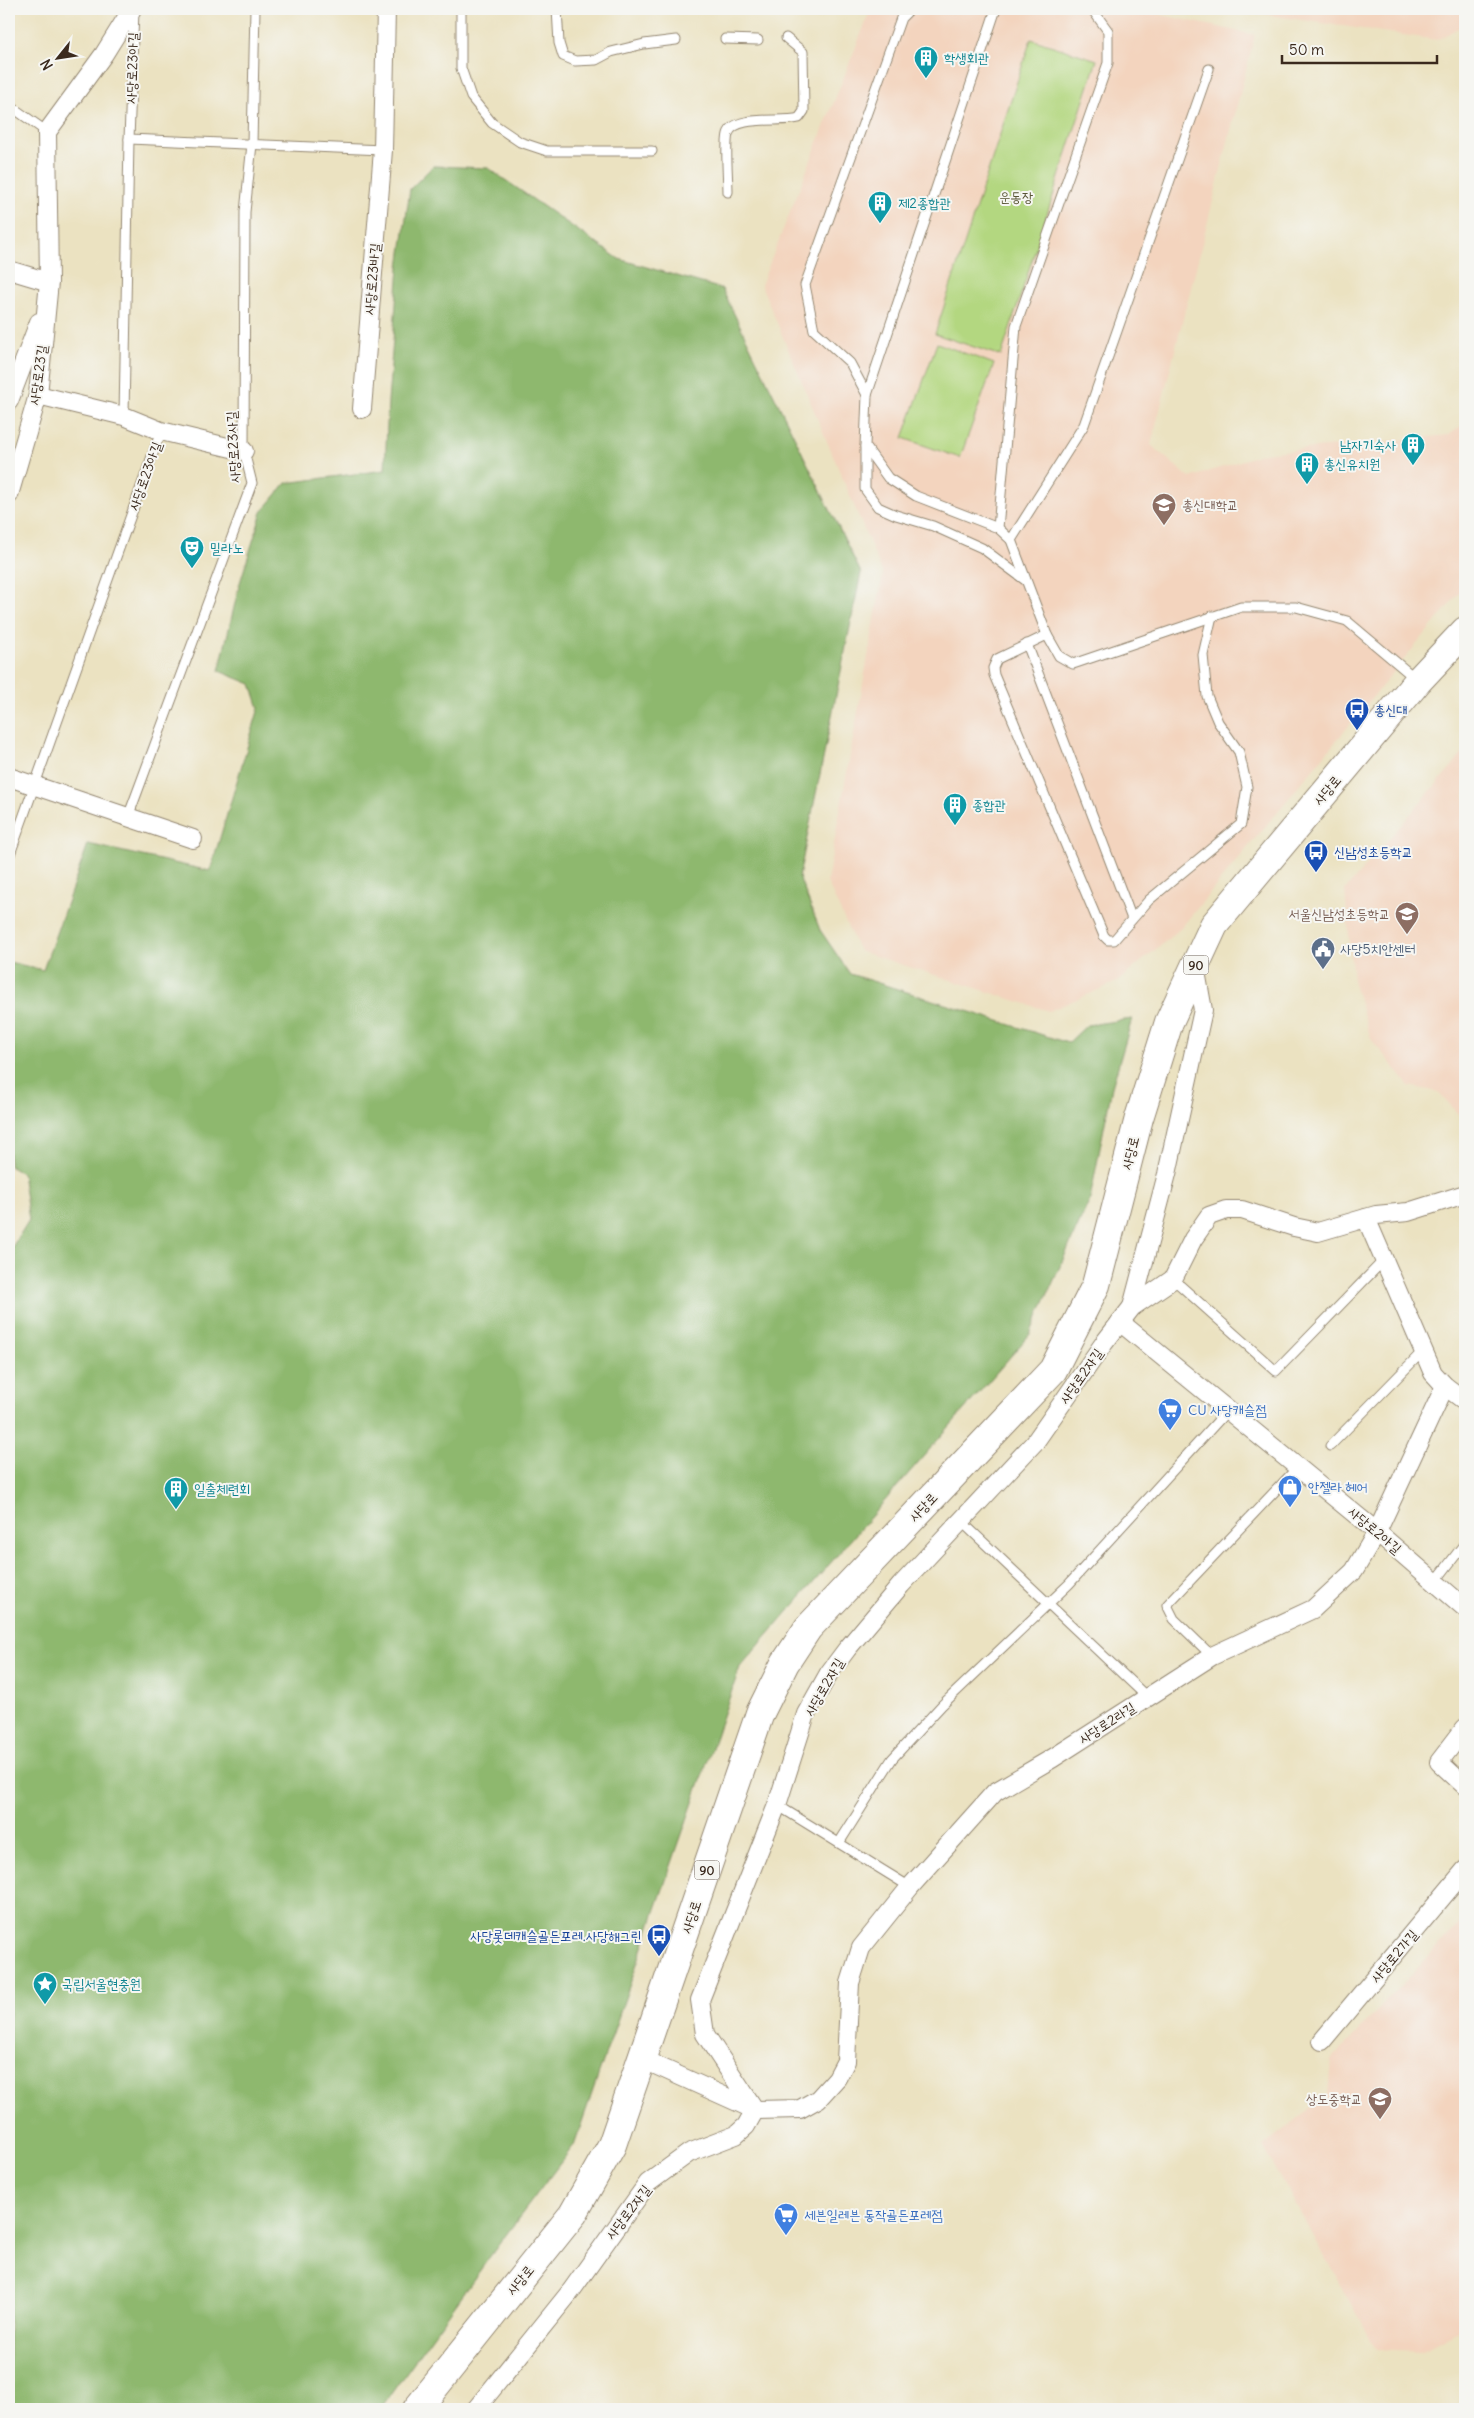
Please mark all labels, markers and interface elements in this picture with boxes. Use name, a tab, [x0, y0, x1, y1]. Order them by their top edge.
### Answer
street label: 사당로23아길	[122, 31, 142, 104]
north arrow	[32, 32, 82, 82]
scale bar	[1282, 32, 1436, 64]
text: 50 m	[1289, 40, 1324, 59]
building icon: 학생회관	[913, 45, 939, 79]
place label: 학생회관	[944, 49, 989, 67]
text: N	[37, 56, 57, 73]
park label: 운동장	[999, 188, 1034, 206]
building icon: 제2종합관	[867, 190, 893, 224]
place label: 제2종합관	[898, 194, 951, 212]
street label: 사당로23바길	[360, 242, 384, 316]
street label: 사당로23길	[25, 343, 51, 406]
street label: 사당로23사길	[222, 410, 244, 483]
building icon: 남자기숙사	[1400, 432, 1426, 466]
place label: 남자기숙사	[1340, 436, 1397, 454]
street label: 사당로23아길	[124, 438, 166, 513]
building icon: 총신유치원	[1294, 451, 1320, 485]
place label: 총신유치원	[1324, 455, 1380, 473]
school or university icon: 총신대학교	[1151, 492, 1177, 526]
place label: 총신대학교	[1182, 496, 1238, 514]
theatre icon: 밀라노	[179, 535, 205, 569]
place label: 밀라노	[210, 539, 244, 557]
bus stop icon: 총신대	[1344, 697, 1370, 731]
place label: 총신대	[1374, 701, 1408, 719]
street label: 사당로	[1309, 771, 1345, 809]
building icon: 종합관	[942, 792, 968, 826]
place label: 종합관	[972, 796, 1006, 814]
bus stop icon: 신남성초등학교	[1303, 839, 1329, 873]
place label: 신남성초등학교	[1334, 843, 1413, 861]
school or university icon: 서울신남성초등학교	[1394, 901, 1420, 935]
place label: 서울신남성초등학교	[1289, 905, 1390, 923]
public building icon: 사당5치안센터	[1310, 936, 1336, 970]
place label: 사당5치안센터	[1340, 940, 1416, 958]
road number: 90	[1184, 956, 1208, 974]
street label: 사당로	[1117, 1134, 1143, 1172]
street label: 사당로2자길	[1055, 1344, 1107, 1407]
supermarket icon: CU 사당캐슬점	[1157, 1397, 1183, 1431]
place label: CU 사당캐슬점	[1188, 1401, 1266, 1419]
shop icon: 안젤라 헤어	[1277, 1474, 1303, 1508]
building icon: 일출체련회	[163, 1476, 189, 1510]
place label: 안젤라 헤어	[1308, 1478, 1368, 1496]
place label: 일출체련회	[194, 1480, 250, 1498]
street label: 사당로	[905, 1489, 941, 1525]
street label: 사당로2아길	[1345, 1503, 1406, 1558]
street label: 사당로2자길	[800, 1654, 848, 1719]
street label: 사당로2라길	[1075, 1698, 1139, 1748]
road number: 90	[694, 1860, 720, 1880]
street label: 사당로	[677, 1898, 705, 1936]
bus stop icon: 사당롯데캐슬골든포레.사당해그린	[646, 1923, 672, 1957]
street label: 사당로2가길	[1367, 1925, 1422, 1986]
place label: 사당롯데캐슬골든포레.사당해그린	[470, 1927, 642, 1945]
place icon: 국립서울현충원	[32, 1971, 58, 2005]
place label: 국립서울현충원	[62, 1975, 141, 1993]
school or university icon: 상도중학교	[1367, 2086, 1393, 2120]
place label: 상도중학교	[1306, 2090, 1362, 2108]
street label: 사당로2자길	[602, 2180, 655, 2243]
supermarket icon: 세븐일레븐 동작골든포레점	[773, 2202, 799, 2236]
place label: 세븐일레븐 동작골든포레점	[804, 2206, 943, 2224]
street label: 사당로	[502, 2261, 538, 2299]

